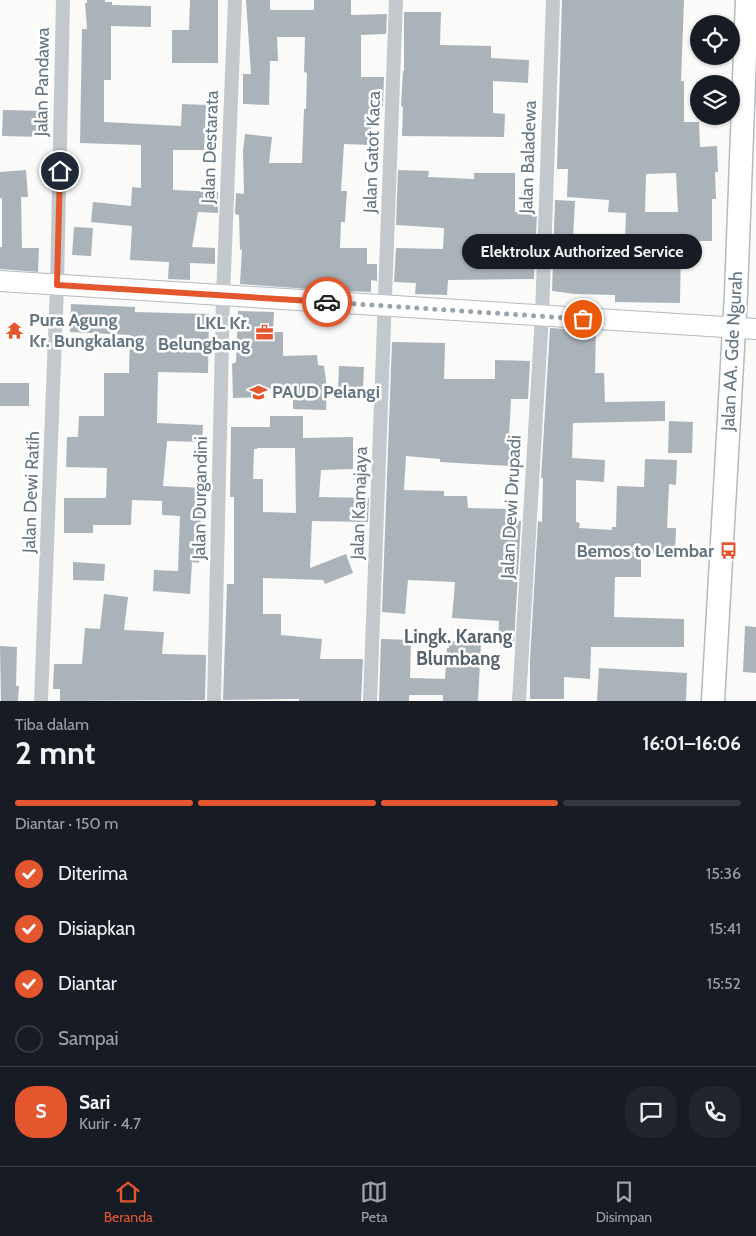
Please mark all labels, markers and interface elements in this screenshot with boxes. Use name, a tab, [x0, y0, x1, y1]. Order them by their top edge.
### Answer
map controls	[690, 15, 740, 125]
button: locate	[690, 15, 740, 65]
street label: Jalan Pandawa	[30, 27, 54, 138]
button: layers	[690, 75, 740, 125]
street label: Jalan Destarata	[197, 90, 223, 205]
street label: Jalan Gatot Kaca	[359, 90, 385, 214]
street label: Jalan Baladewa	[515, 100, 541, 215]
pin	[39, 150, 81, 192]
icon: home	[46, 157, 74, 185]
callout: Elektrolux Authorized Service	[463, 234, 703, 269]
text: Elektrolux Authorized Service	[481, 242, 683, 261]
street label: Jalan AA. Gde Ngurah	[717, 271, 747, 432]
courier	[302, 277, 352, 327]
icon: car	[313, 288, 341, 316]
pin	[562, 298, 604, 340]
icon: bag	[569, 305, 597, 333]
place label: Pura Agung Kr. Bungkalang	[29, 309, 144, 352]
place label: LKL Kr. Belungbang	[158, 312, 250, 355]
temple icon: Pura Agung Kr. Bungkalang	[5, 320, 25, 340]
office icon: LKL Kr. Belungbang	[254, 323, 274, 343]
place label: PAUD Pelangi	[272, 381, 380, 403]
school or university icon: PAUD Pelangi	[248, 382, 268, 402]
street label: Jalan Dewi Ratih	[18, 431, 44, 554]
street label: Jalan Dewi Drupadi	[496, 435, 526, 580]
street label: Jalan Durgandini	[188, 436, 212, 561]
street label: Jalan Kamajaya	[346, 446, 372, 561]
place label: Bemos to Lembar	[576, 540, 714, 562]
bus stop icon: Bemos to Lembar	[718, 541, 738, 561]
district label: Lingk. Karang Blumbang	[404, 625, 513, 670]
text: Tiba dalam	[15, 715, 89, 734]
text: 16:01–16:06	[642, 732, 741, 755]
text: 2 mnt	[15, 733, 95, 772]
text: Diantar · 150 m	[15, 814, 118, 833]
icon: check	[15, 860, 43, 888]
text: Diterima	[58, 862, 128, 885]
text: 15:36	[706, 864, 741, 883]
icon: check	[15, 915, 43, 943]
text: Disiapkan	[58, 917, 135, 940]
text: 15:41	[709, 919, 741, 938]
icon: check	[15, 970, 43, 998]
text: Diantar	[58, 972, 117, 995]
text: 15:52	[707, 974, 741, 993]
text: Sampai	[58, 1027, 119, 1050]
button: chat	[625, 1086, 677, 1138]
button: phone	[689, 1086, 741, 1138]
text: Sari	[79, 1091, 110, 1114]
text: S	[35, 1100, 47, 1123]
text: Kurir · 4.7	[79, 1114, 141, 1133]
tab: Beranda	[104, 1178, 153, 1226]
tab: Peta	[360, 1178, 388, 1226]
tab: Disimpan	[596, 1178, 652, 1226]

